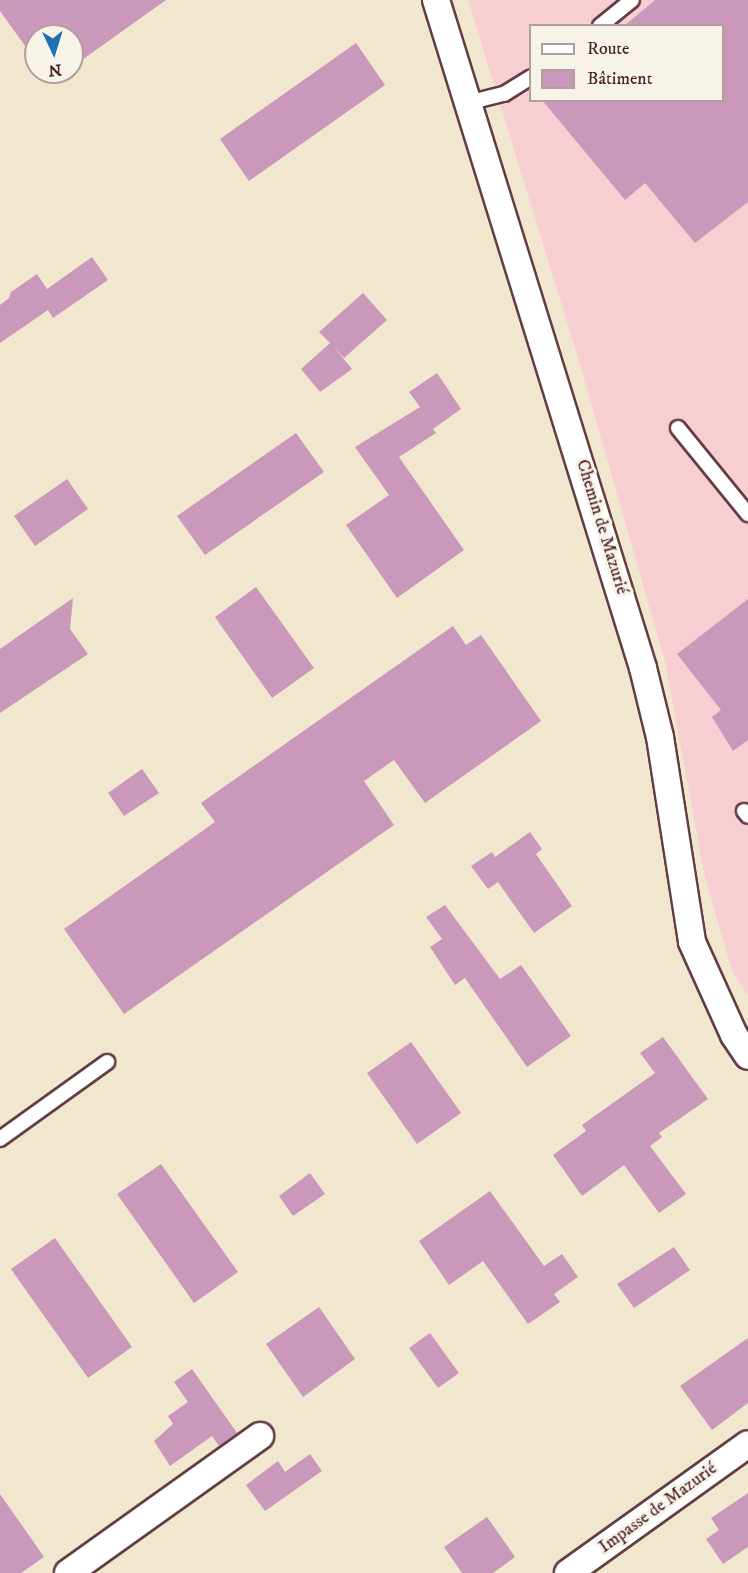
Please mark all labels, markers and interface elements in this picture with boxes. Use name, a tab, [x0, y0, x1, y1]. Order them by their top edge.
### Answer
north arrow	[24, 24, 84, 84]
legend	[529, 24, 724, 102]
text: Route	[587, 38, 630, 60]
text: N	[48, 60, 62, 80]
text: Bâtiment	[587, 68, 652, 90]
street label: Chemin de Mazurié	[571, 457, 633, 597]
street label: Impasse de Mazurié	[595, 1458, 721, 1558]

